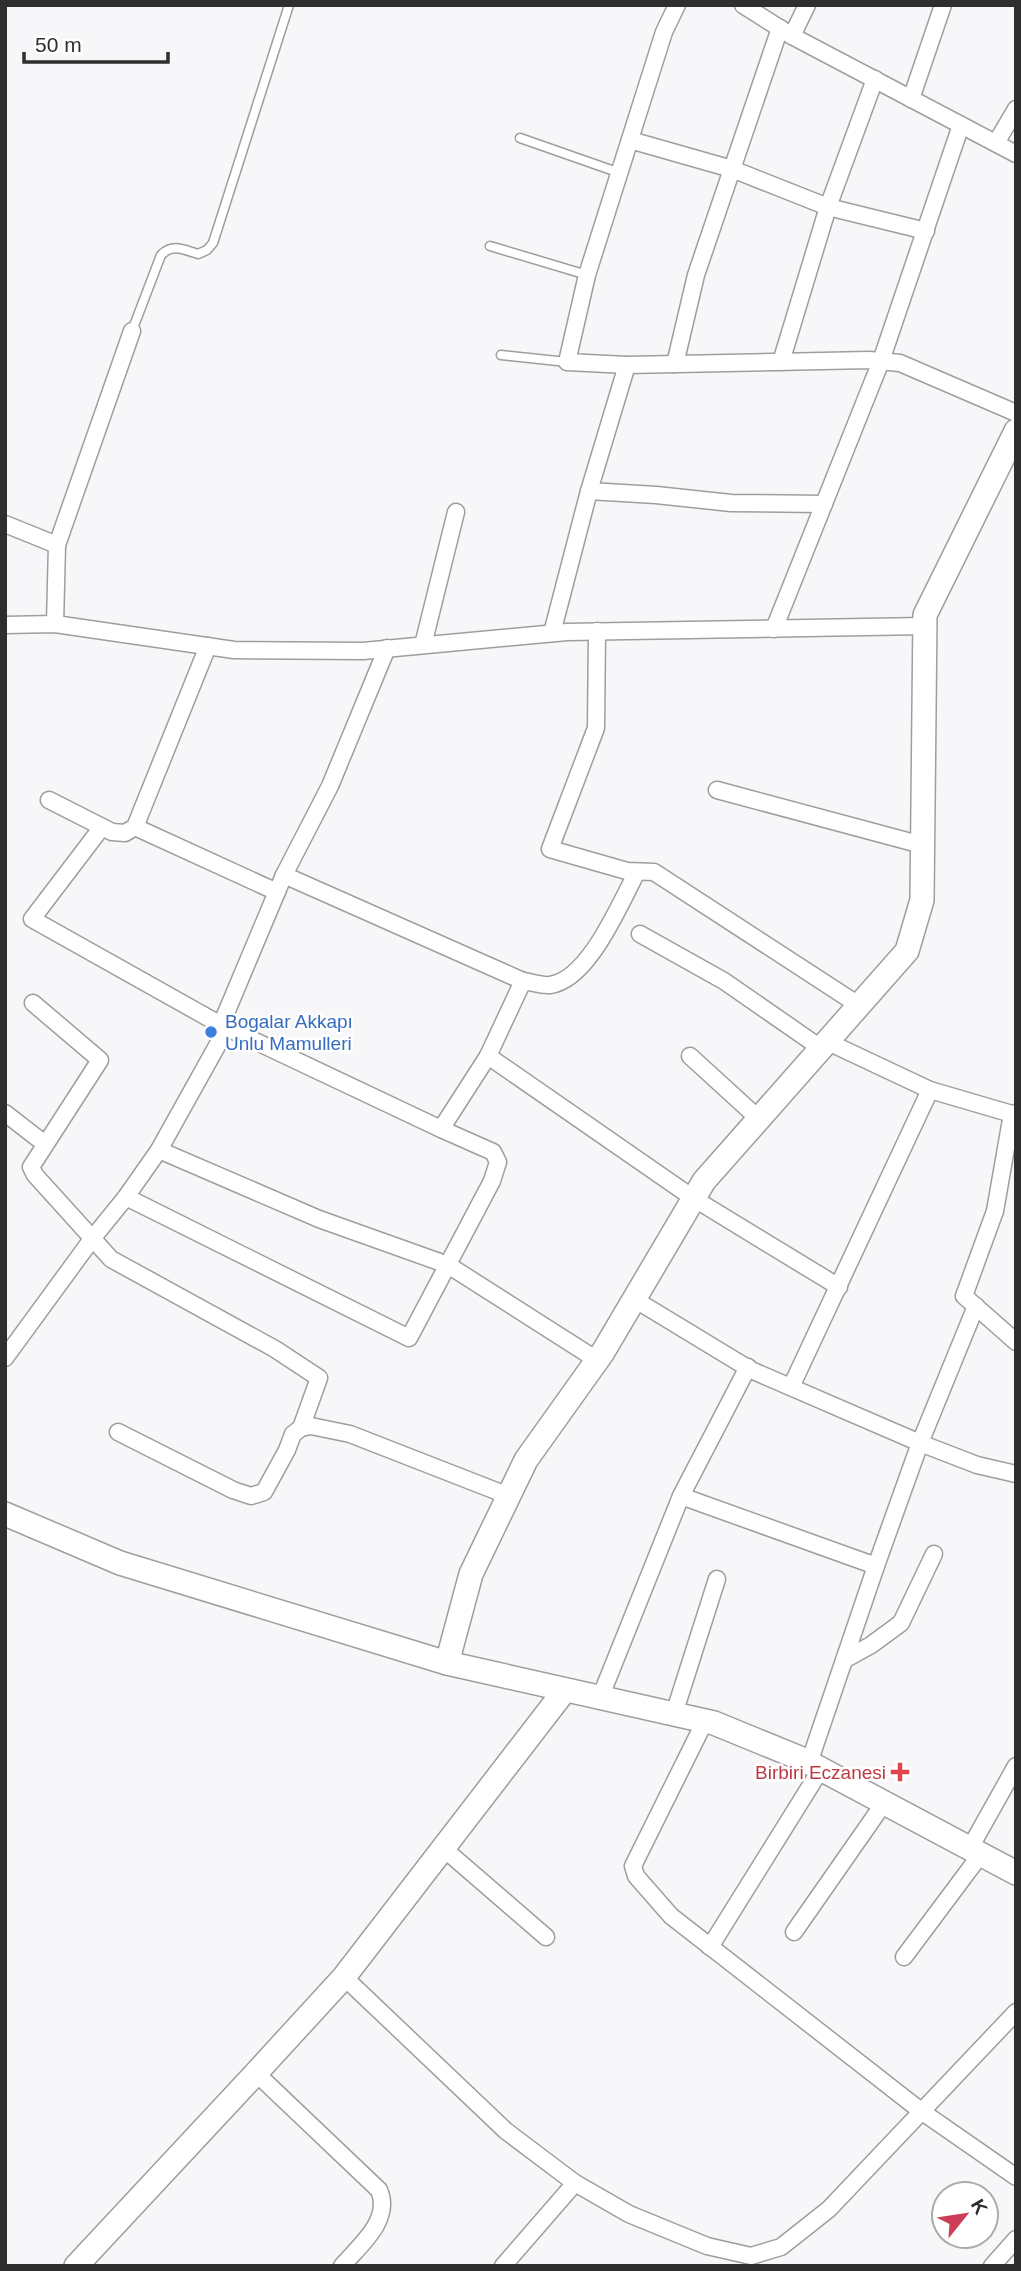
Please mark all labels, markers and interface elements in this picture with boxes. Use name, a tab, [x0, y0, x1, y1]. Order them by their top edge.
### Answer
scale bar	[24, 21, 168, 65]
text: 50 m	[35, 33, 82, 56]
place label: Bogalar Akkapı Unlu Mamulleri	[225, 1011, 353, 1054]
marker: Bogalar Akkapı Unlu Mamulleri	[203, 1024, 219, 1040]
place label: Birbiri Eczanesi	[755, 1762, 886, 1783]
marker: Birbiri Eczanesi	[892, 1764, 908, 1780]
north arrow	[930, 2180, 1000, 2250]
text: K	[967, 2196, 992, 2218]

